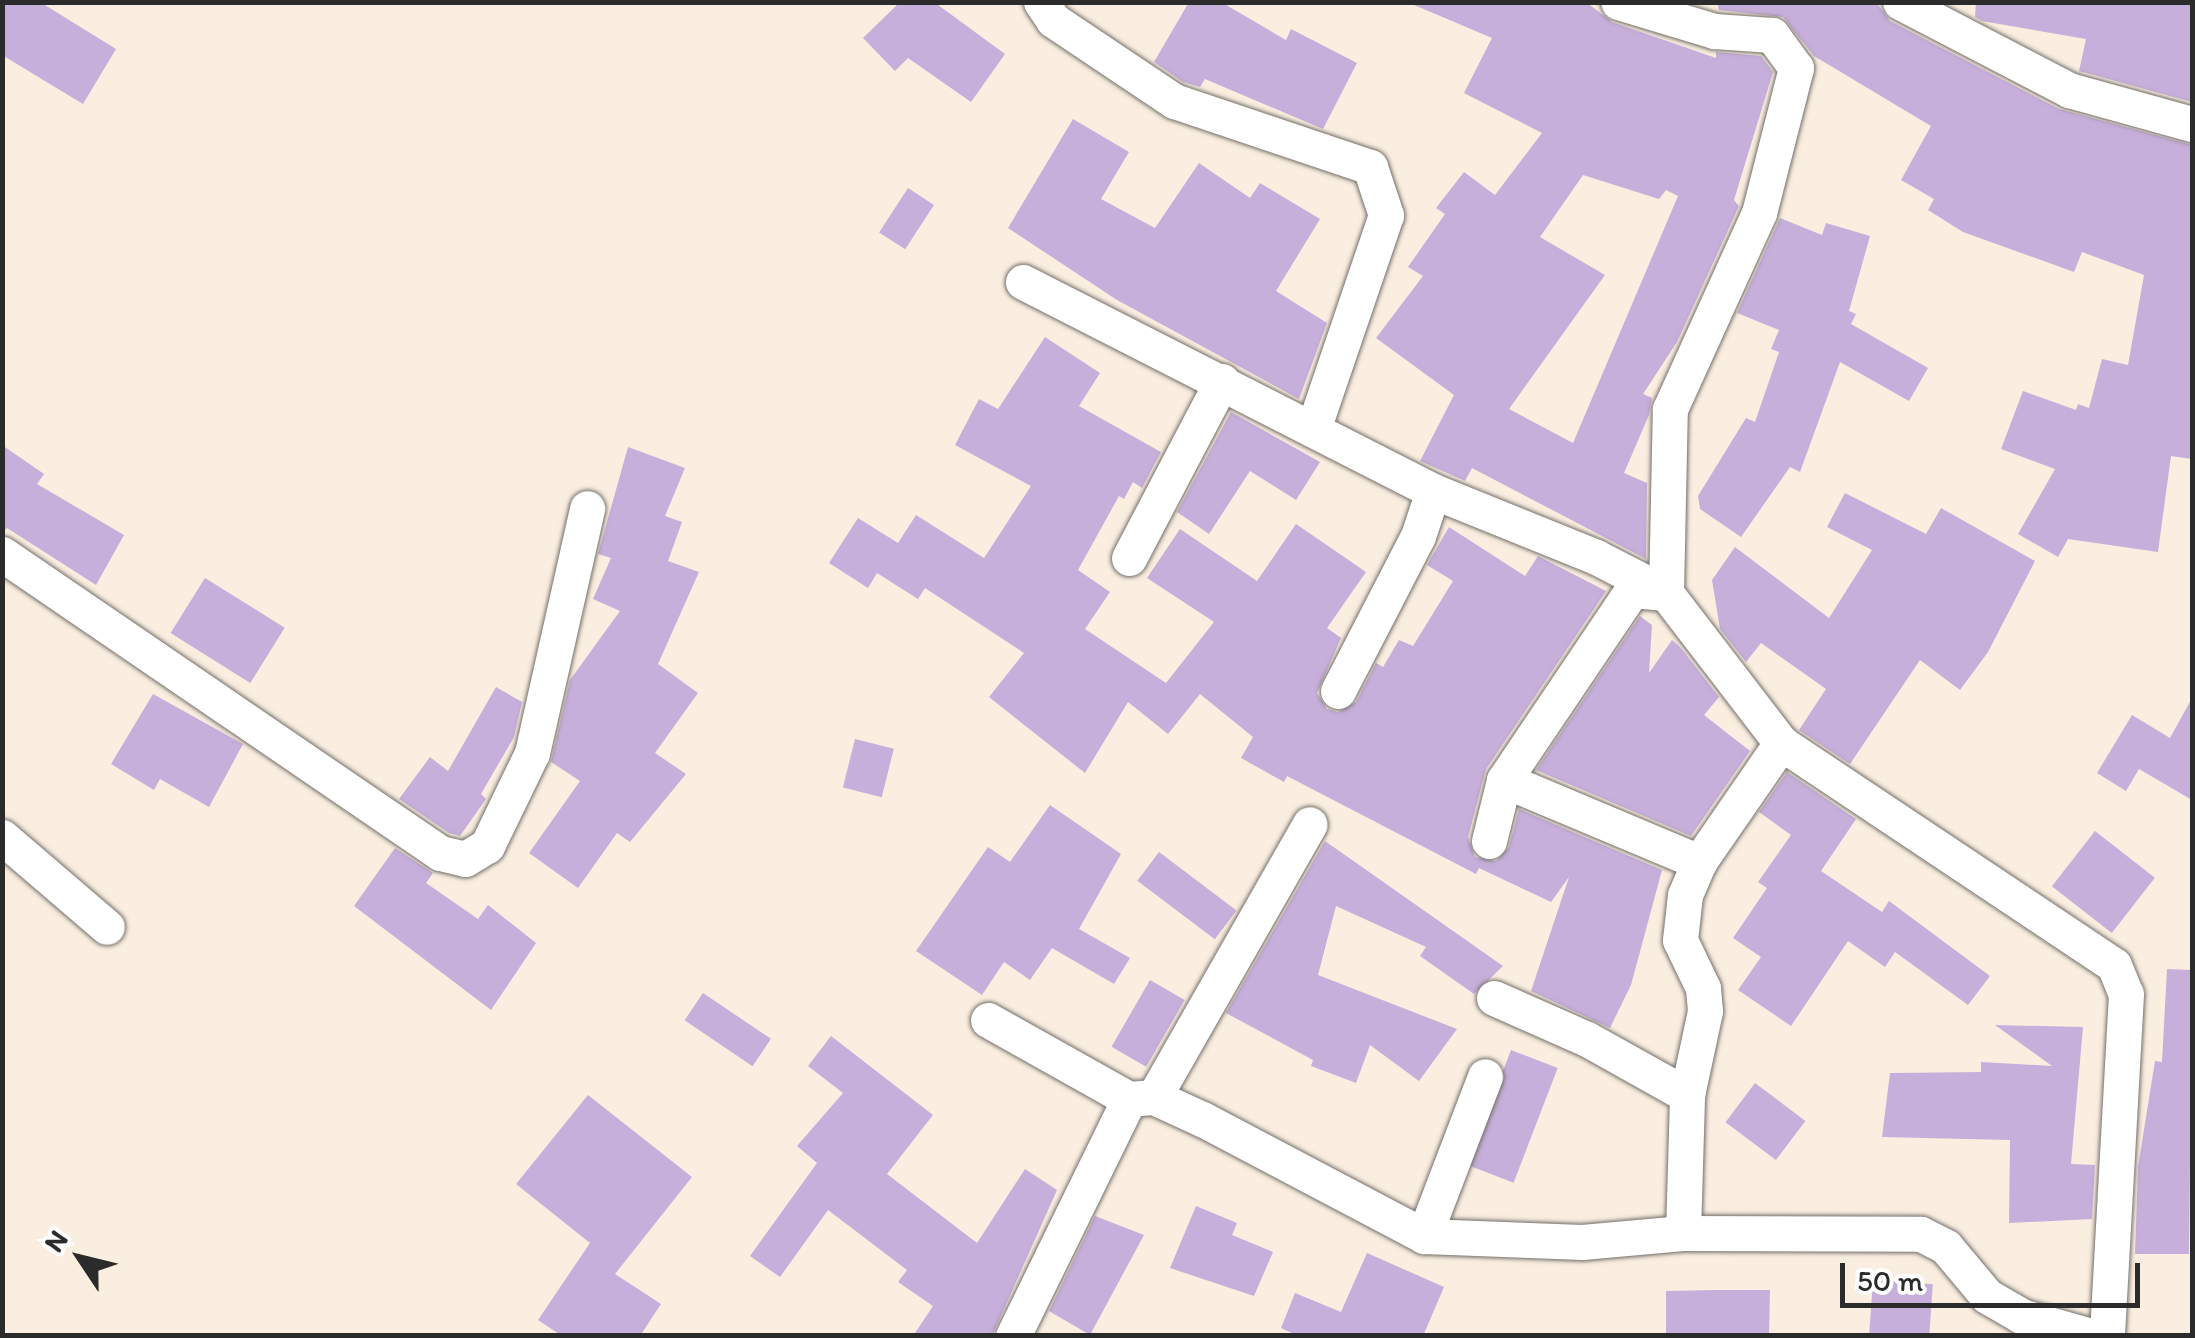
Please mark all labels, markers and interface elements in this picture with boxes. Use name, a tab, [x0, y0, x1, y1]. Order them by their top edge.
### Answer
north arrow	[30, 1208, 130, 1308]
text: N	[36, 1223, 75, 1258]
scale bar	[1845, 1243, 2145, 1305]
text: 50 m	[1857, 1262, 1923, 1299]

